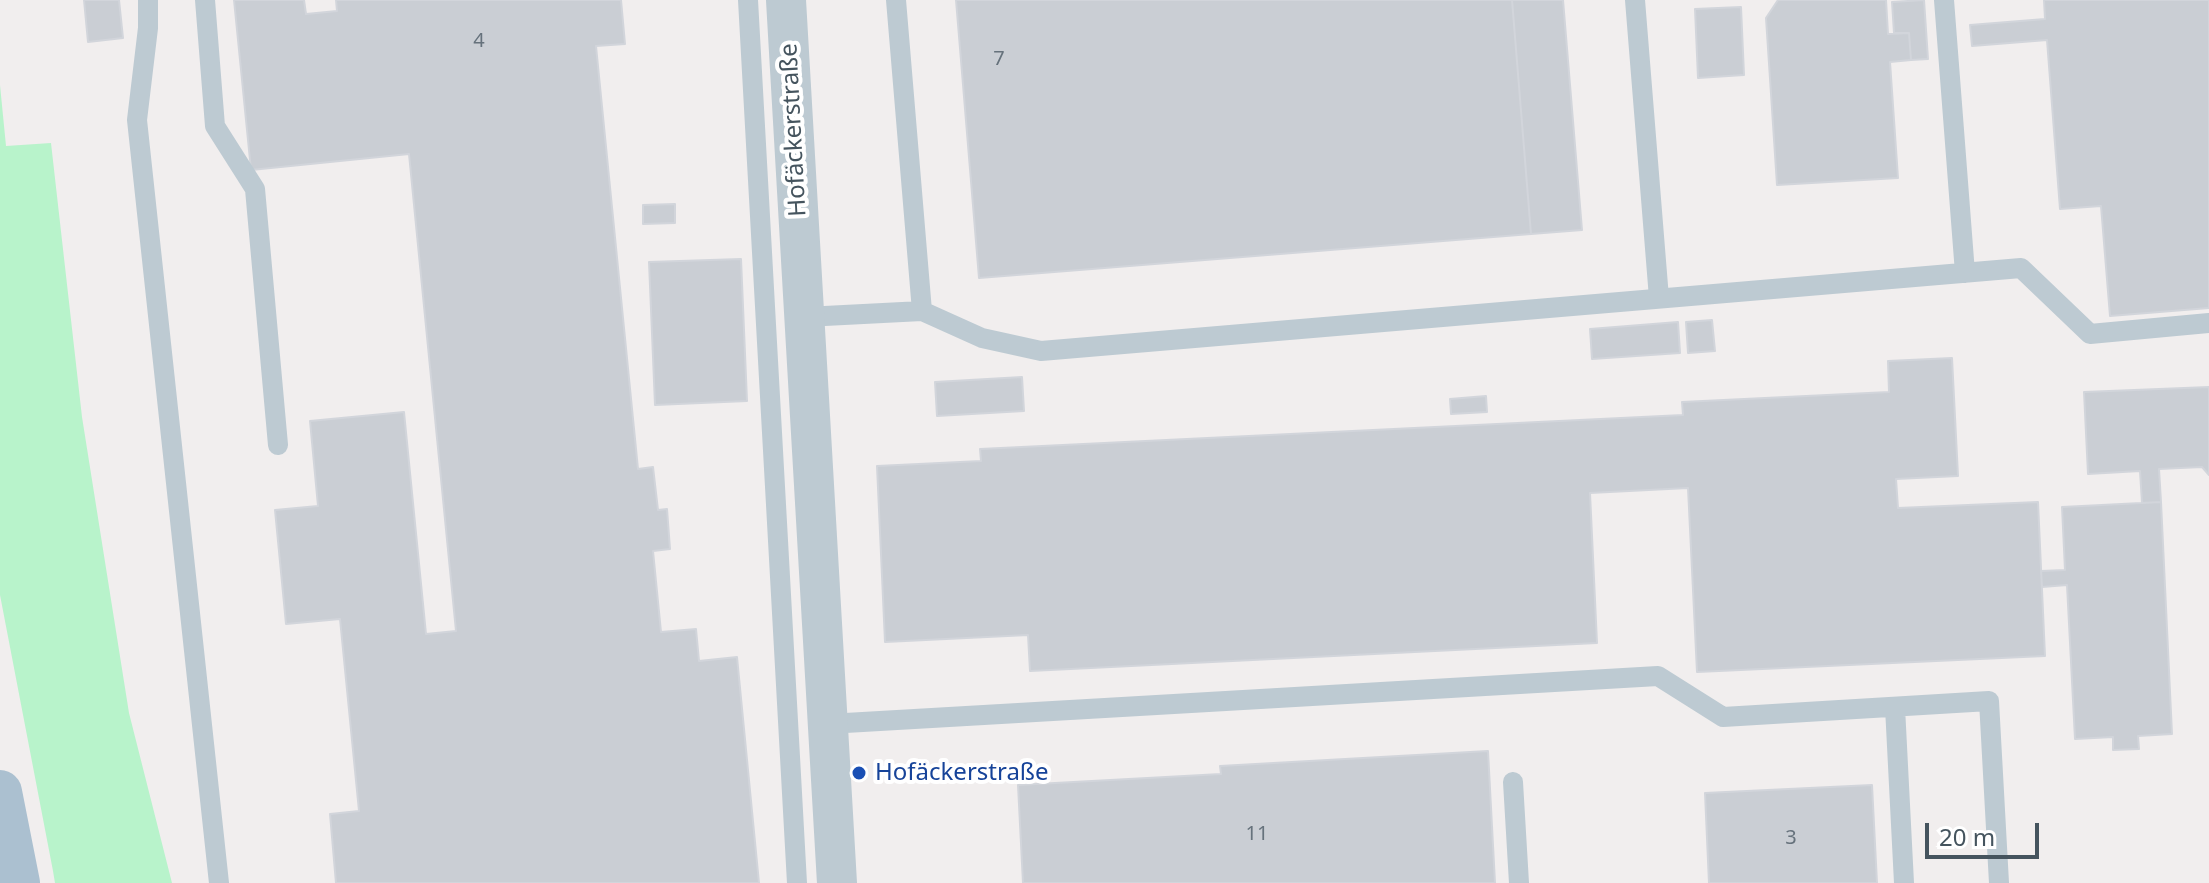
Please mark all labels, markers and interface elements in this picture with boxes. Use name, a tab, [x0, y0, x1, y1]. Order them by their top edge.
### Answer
house number: 4	[473, 29, 485, 53]
street label: Hofäckerstraße	[775, 43, 813, 217]
house number: 7	[993, 47, 1005, 71]
place label: Hofäckerstraße	[875, 759, 1049, 787]
marker: Hofäckerstraße	[850, 764, 868, 782]
scale bar	[1929, 807, 2043, 857]
text: 20 m	[1939, 820, 1995, 853]
house number: 11	[1246, 822, 1268, 846]
house number: 3	[1785, 826, 1797, 850]

